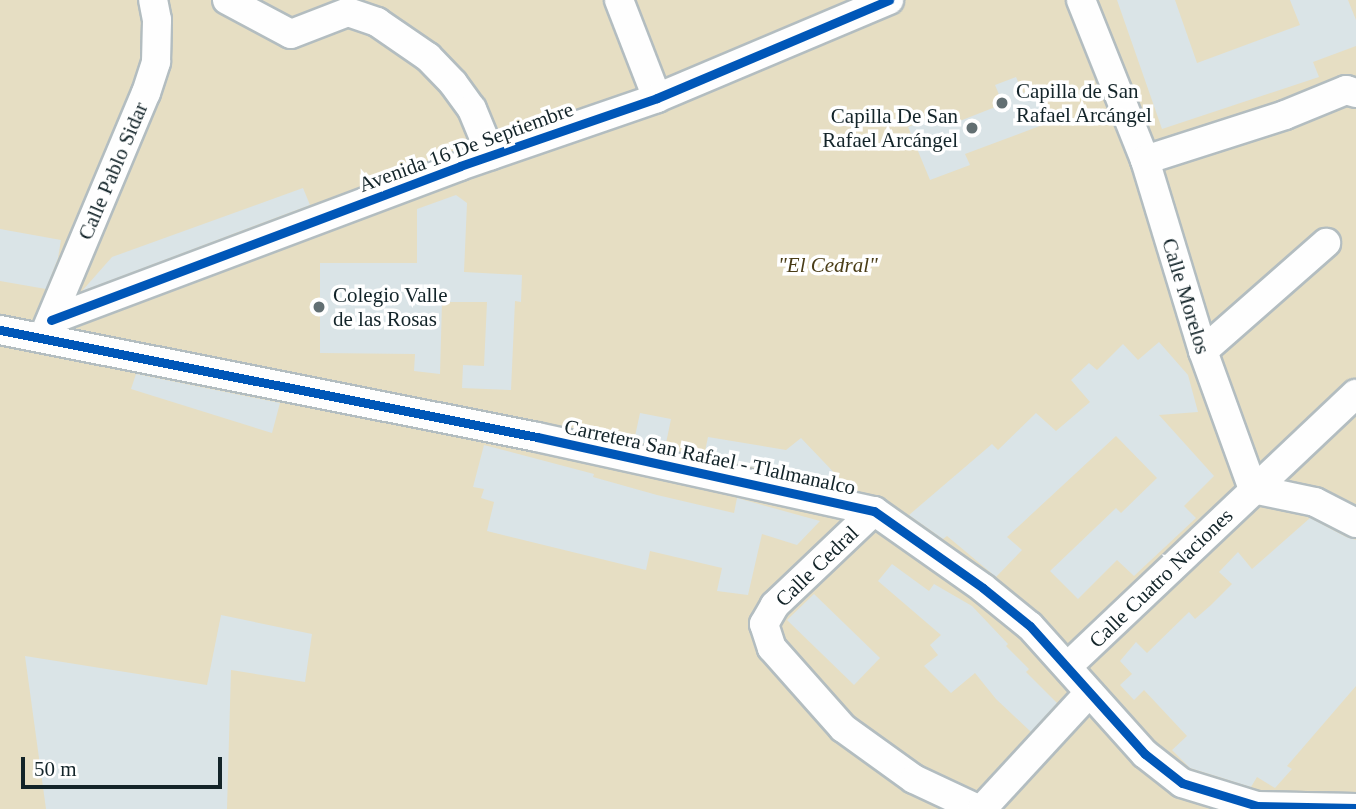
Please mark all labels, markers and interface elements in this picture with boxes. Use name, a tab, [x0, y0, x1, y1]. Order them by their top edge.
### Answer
place label: Capilla de San Rafael Arcángel	[1016, 78, 1153, 128]
marker: Capilla de San Rafael Arcángel	[994, 95, 1010, 111]
street label: Avenida 16 De Septiembre	[355, 96, 577, 198]
street label: Calle Pablo Sidar	[73, 98, 153, 244]
place label: Capilla De San Rafael Arcángel	[821, 103, 958, 153]
marker: Capilla De San Rafael Arcángel	[964, 120, 980, 136]
street label: Calle Morelos	[1156, 235, 1216, 357]
park label: "El Cedral"	[778, 252, 878, 278]
place label: Colegio Valle de las Rosas	[333, 282, 448, 332]
marker: Colegio Valle de las Rosas	[311, 299, 327, 315]
street label: Carretera San Rafael - Tlalmanalco	[562, 414, 858, 500]
street label: Calle Cuatro Naciones	[1084, 503, 1238, 653]
street label: Calle Cedral	[770, 520, 864, 612]
scale bar	[24, 742, 226, 786]
text: 50 m	[34, 757, 77, 781]

